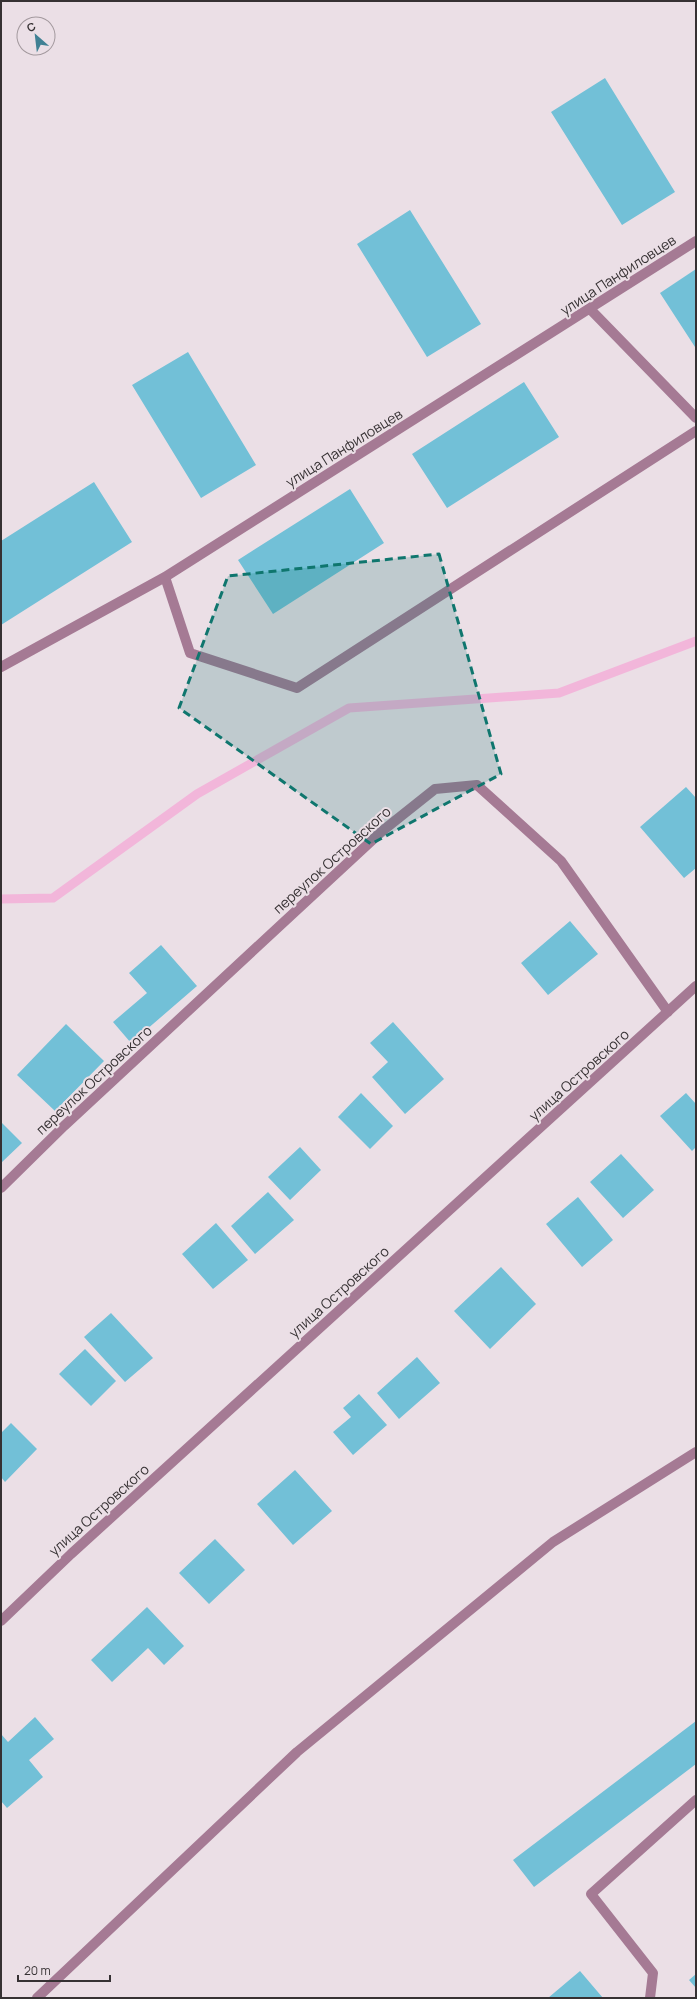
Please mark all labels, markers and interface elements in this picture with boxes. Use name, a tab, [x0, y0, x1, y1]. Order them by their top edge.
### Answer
north arrow	[16, 16, 56, 56]
text: С	[24, 18, 38, 35]
street label: улица Панфиловцев	[556, 230, 680, 319]
street label: улица Панфиловцев	[282, 404, 406, 491]
street label: переулок Островского	[269, 802, 395, 918]
street label: переулок Островского	[32, 1021, 156, 1138]
street label: улица Островского	[524, 1025, 633, 1125]
street label: улица Островского	[284, 1242, 393, 1342]
street label: улица Островского	[44, 1460, 153, 1560]
scale bar	[18, 1957, 110, 1983]
text: 20 m	[24, 1962, 51, 1979]

